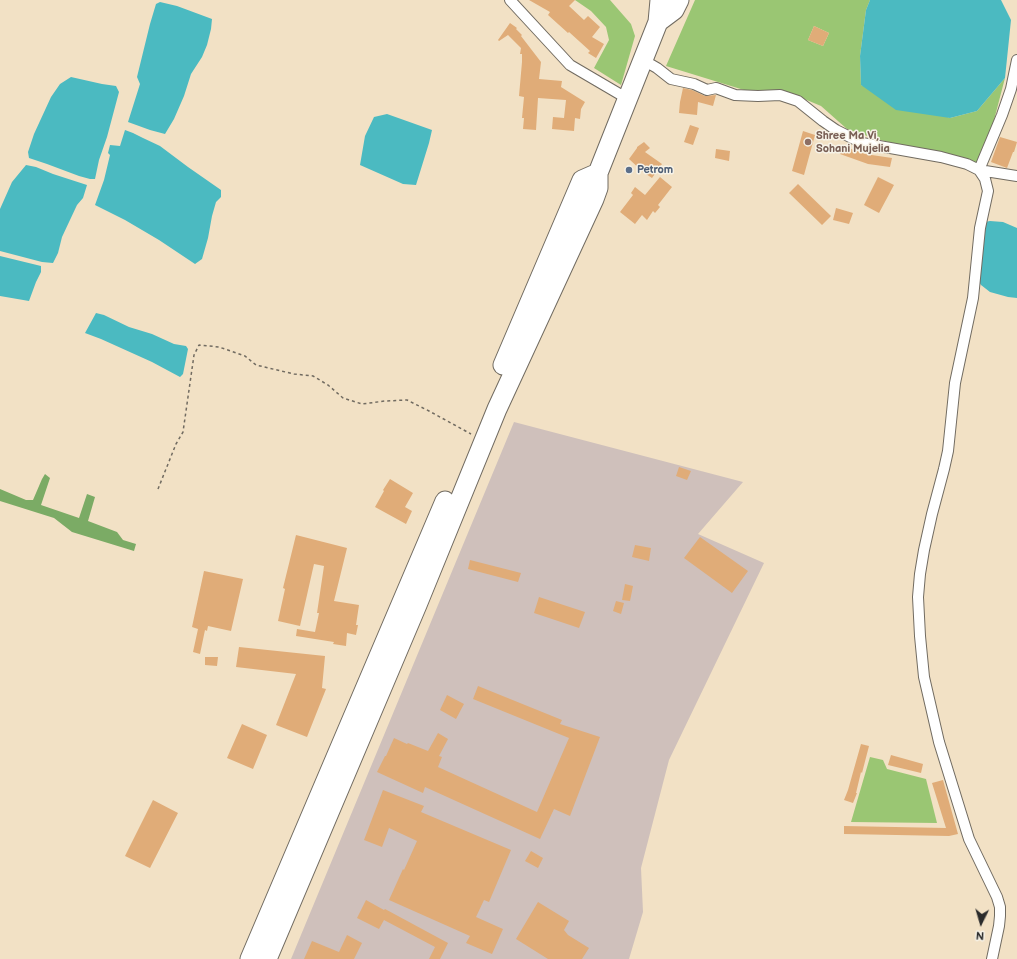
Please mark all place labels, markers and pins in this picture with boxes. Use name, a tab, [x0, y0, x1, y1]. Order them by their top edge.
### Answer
place label: Shree Ma Vi, Sohani Mujelia	[816, 129, 890, 155]
marker: Shree Ma Vi, Sohani Mujelia	[803, 137, 813, 147]
place label: Petrom	[637, 163, 673, 177]
marker: Petrom	[624, 165, 634, 175]

